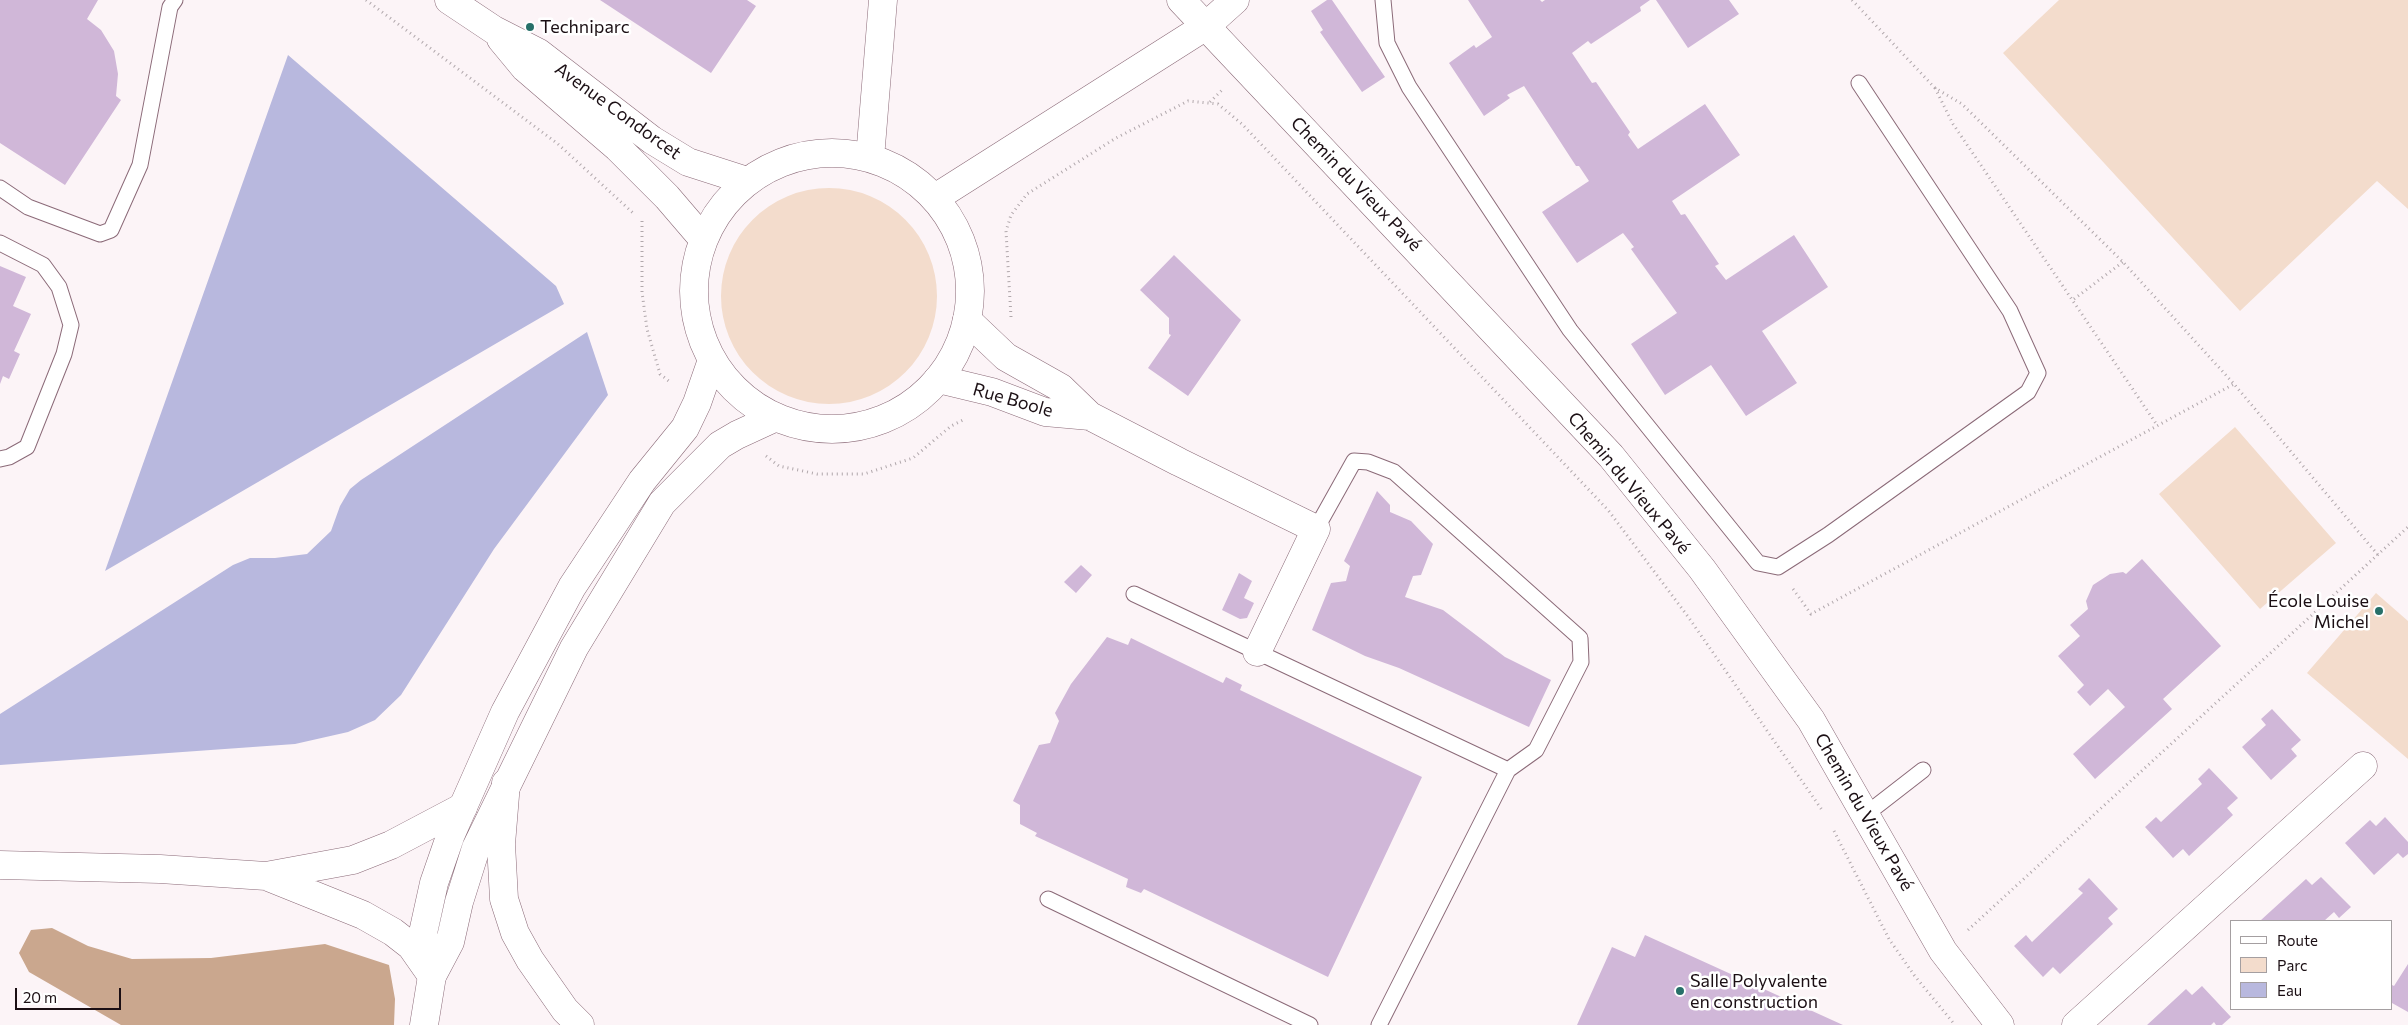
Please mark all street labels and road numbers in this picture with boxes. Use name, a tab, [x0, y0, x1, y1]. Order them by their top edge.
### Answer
street label: Avenue Condorcet	[551, 58, 685, 164]
street label: Chemin du Vieux Pavé	[1286, 112, 1426, 256]
street label: Rue Boole	[971, 378, 1055, 422]
street label: Chemin du Vieux Pavé	[1563, 408, 1695, 558]
street label: Chemin du Vieux Pavé	[1810, 729, 1918, 895]

